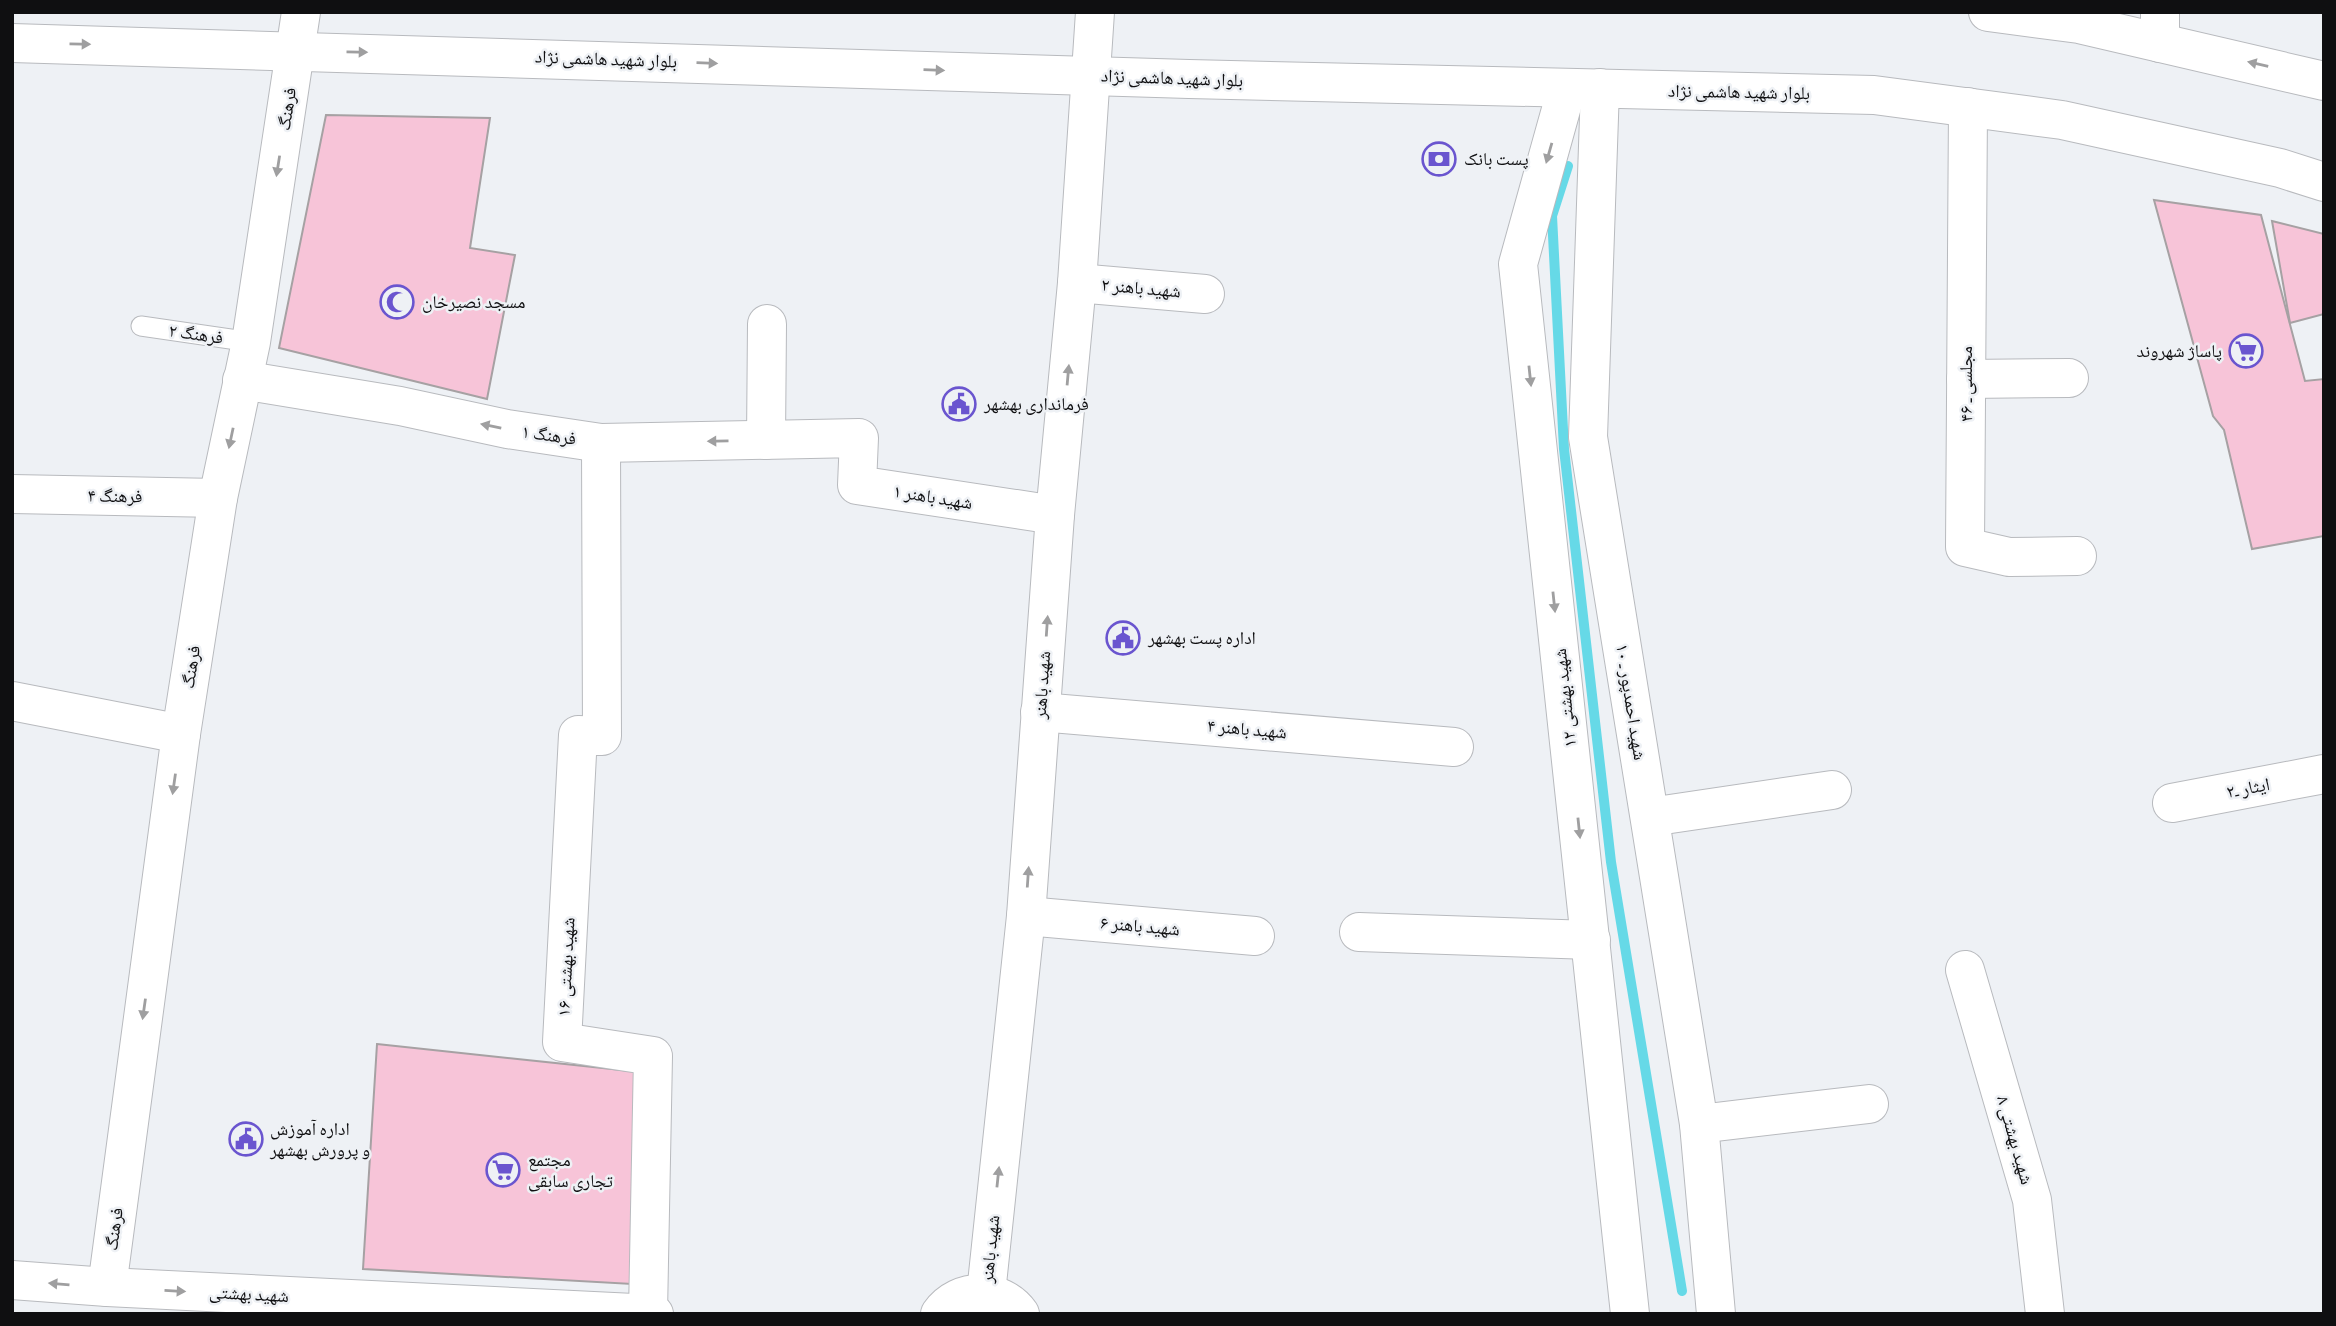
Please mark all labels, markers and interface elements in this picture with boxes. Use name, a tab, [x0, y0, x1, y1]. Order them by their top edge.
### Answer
one-way arrow	[70, 39, 92, 50]
street label: بلوار شهید هاشمی نژاد	[534, 45, 678, 72]
one-way arrow	[346, 46, 368, 58]
one-way arrow	[696, 57, 718, 68]
one-way arrow	[2247, 59, 2269, 70]
one-way arrow	[923, 64, 945, 75]
street label: بلوار شهید هاشمی نژاد	[1100, 64, 1244, 91]
street label: بلوار شهید هاشمی نژاد	[1668, 79, 1810, 104]
street label: فرهنگ	[272, 86, 300, 132]
bank icon: پست بانک	[1420, 140, 1458, 178]
one-way arrow	[1543, 143, 1554, 165]
place label: پست بانک	[1464, 147, 1529, 170]
one-way arrow	[272, 155, 283, 177]
street label: شهید باهنر ۲	[1100, 273, 1182, 302]
mosque icon: مسجد نصیرخان	[378, 283, 416, 321]
place label: مسجد نصیرخان	[422, 290, 525, 313]
street label: فرهنگ ۲	[167, 318, 225, 348]
supermarket icon: پاساژ شهروند	[2227, 332, 2265, 370]
place label: پاساژ شهروند	[2137, 339, 2222, 362]
street label: مجلسی ـ ۴۶	[1954, 346, 1977, 422]
one-way arrow	[1063, 364, 1074, 386]
one-way arrow	[1525, 365, 1536, 387]
public building icon: فرمانداری بهشهر	[940, 385, 978, 423]
place label: فرمانداری بهشهر	[983, 392, 1089, 415]
street label: فرهنگ ۱	[520, 419, 578, 449]
one-way arrow	[480, 420, 502, 431]
one-way arrow	[225, 427, 236, 449]
one-way arrow	[706, 435, 728, 447]
street label: شهید باهنر ۱	[892, 479, 974, 514]
street label: فرهنگ ۴	[87, 484, 143, 506]
one-way arrow	[1549, 591, 1560, 613]
one-way arrow	[1042, 615, 1053, 637]
public building icon: اداره پست بهشهر	[1104, 619, 1142, 657]
place label: اداره پست بهشهر	[1147, 626, 1256, 649]
street label: شهید احمدپور ـ ۱۰	[1611, 642, 1652, 762]
street label: فرهنگ	[176, 644, 204, 690]
street label: شهید بهشتی ۱۲	[1548, 647, 1581, 749]
street label: شهید باهنر	[1028, 650, 1055, 721]
street label: شهید باهنر ۴	[1206, 714, 1288, 743]
street label: ایثار ـ۲	[2224, 772, 2271, 802]
one-way arrow	[168, 773, 179, 795]
one-way arrow	[1573, 818, 1584, 840]
one-way arrow	[1023, 866, 1034, 888]
street label: شهید باهنر ۶	[1099, 911, 1181, 940]
street label: شهید بهشتی ۱۶	[551, 917, 580, 1017]
one-way arrow	[138, 998, 149, 1020]
street label: شهید بهشتی ۸	[1992, 1093, 2039, 1187]
place label: اداره آموزش و پرورش بهشهر	[269, 1117, 370, 1161]
public building icon: اداره آموزش و پرورش بهشهر	[227, 1120, 265, 1158]
place label: مجتمع تجاری سابقی	[528, 1148, 613, 1192]
supermarket icon: مجتمع تجاری سابقی	[484, 1151, 522, 1189]
one-way arrow	[993, 1165, 1004, 1187]
street label: فرهنگ	[99, 1206, 127, 1252]
street label: شهید باهنر	[974, 1214, 1004, 1285]
one-way arrow	[48, 1278, 70, 1289]
street label: شهید بهشتی	[209, 1280, 289, 1307]
one-way arrow	[164, 1285, 186, 1296]

